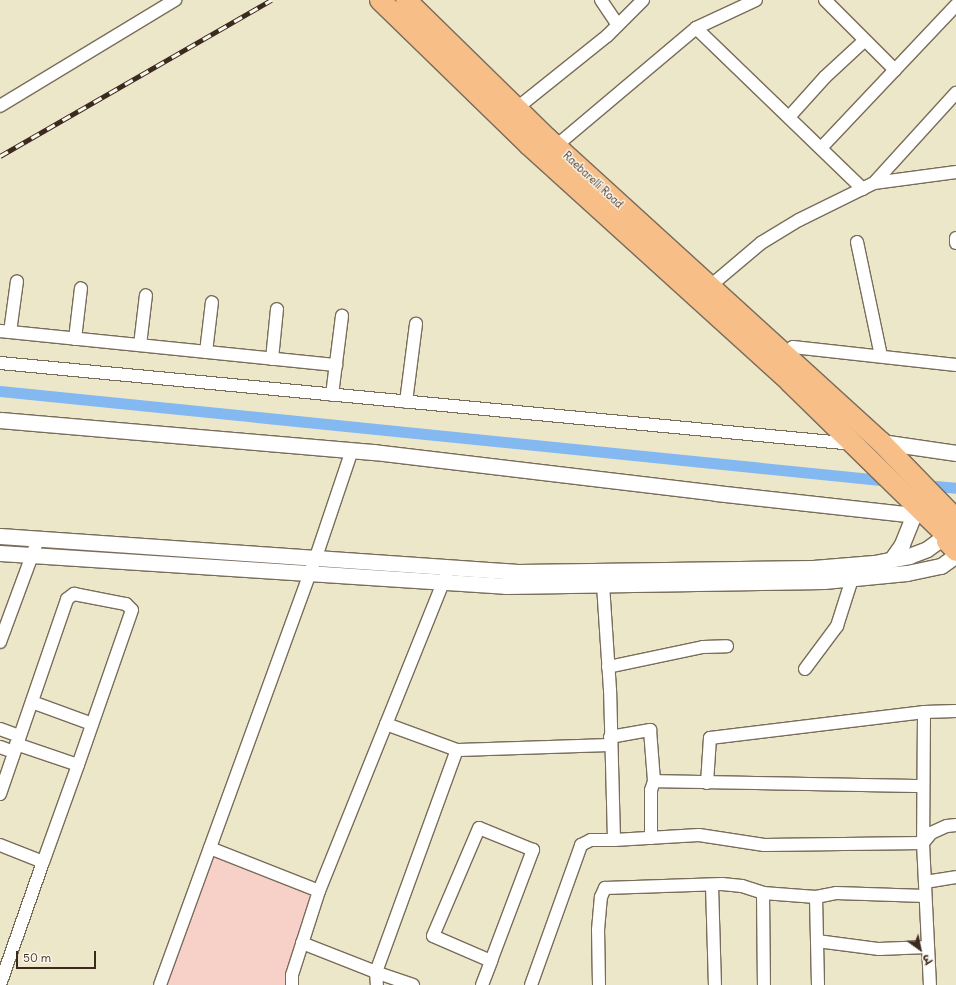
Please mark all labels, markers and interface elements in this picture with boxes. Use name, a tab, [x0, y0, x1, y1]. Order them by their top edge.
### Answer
street label: Raebarelli Road	[560, 149, 626, 211]
north arrow	[900, 929, 940, 969]
scale bar	[18, 943, 98, 969]
text: 50 m	[23, 950, 51, 965]
text: उ	[920, 951, 933, 967]

